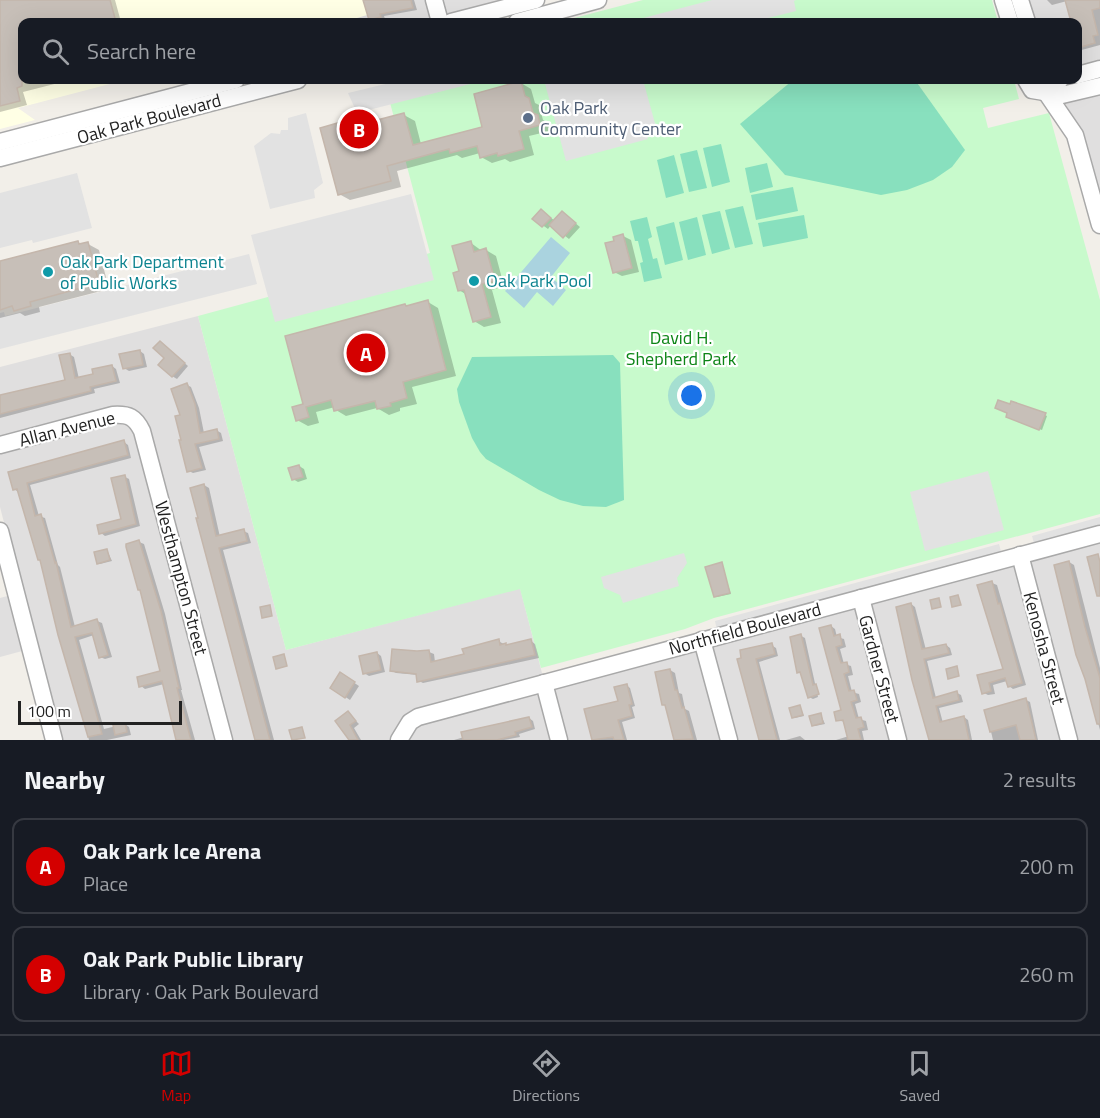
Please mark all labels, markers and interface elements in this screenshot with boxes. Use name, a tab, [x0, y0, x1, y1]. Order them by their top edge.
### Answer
search box	[18, 18, 1082, 84]
text: Search here	[87, 34, 196, 68]
icon: search	[39, 35, 72, 68]
street label: Oak Park Boulevard	[74, 86, 224, 151]
place label: Oak Park Community Center	[540, 94, 681, 142]
pin: B	[340, 106, 378, 152]
marker: Oak Park Community Center	[521, 111, 535, 125]
place label: Oak Park Department of Public Works	[60, 248, 224, 296]
marker: Oak Park Department of Public Works	[41, 265, 55, 279]
place label: Oak Park Pool	[486, 267, 592, 294]
marker: Oak Park Pool	[467, 274, 481, 288]
park label: David H. Shepherd Park	[626, 324, 737, 372]
pin: A	[346, 330, 386, 376]
your location	[677, 381, 706, 410]
street label: Allan Avenue	[16, 404, 118, 453]
street label: Westhampton Street	[148, 498, 215, 659]
street label: Kenosha Street	[1016, 589, 1073, 708]
street label: Northfield Boulevard	[666, 595, 824, 662]
street label: Gardner Street	[852, 612, 907, 727]
scale bar	[18, 698, 182, 726]
text: 100 m	[27, 699, 71, 723]
text: Nearby	[24, 760, 105, 799]
text: 2 results	[1003, 764, 1076, 795]
text: Oak Park Ice Arena	[83, 834, 261, 868]
text: A	[39, 851, 52, 882]
text: 200 m	[1019, 851, 1074, 882]
text: Place	[83, 868, 128, 899]
text: Oak Park Public Library	[83, 942, 303, 976]
text: B	[39, 959, 52, 990]
text: 260 m	[1019, 959, 1074, 990]
text: Library · Oak Park Boulevard	[83, 976, 319, 1007]
tab: Map	[160, 1047, 193, 1107]
tab: Directions	[512, 1047, 580, 1107]
tab: Saved	[900, 1047, 940, 1107]

